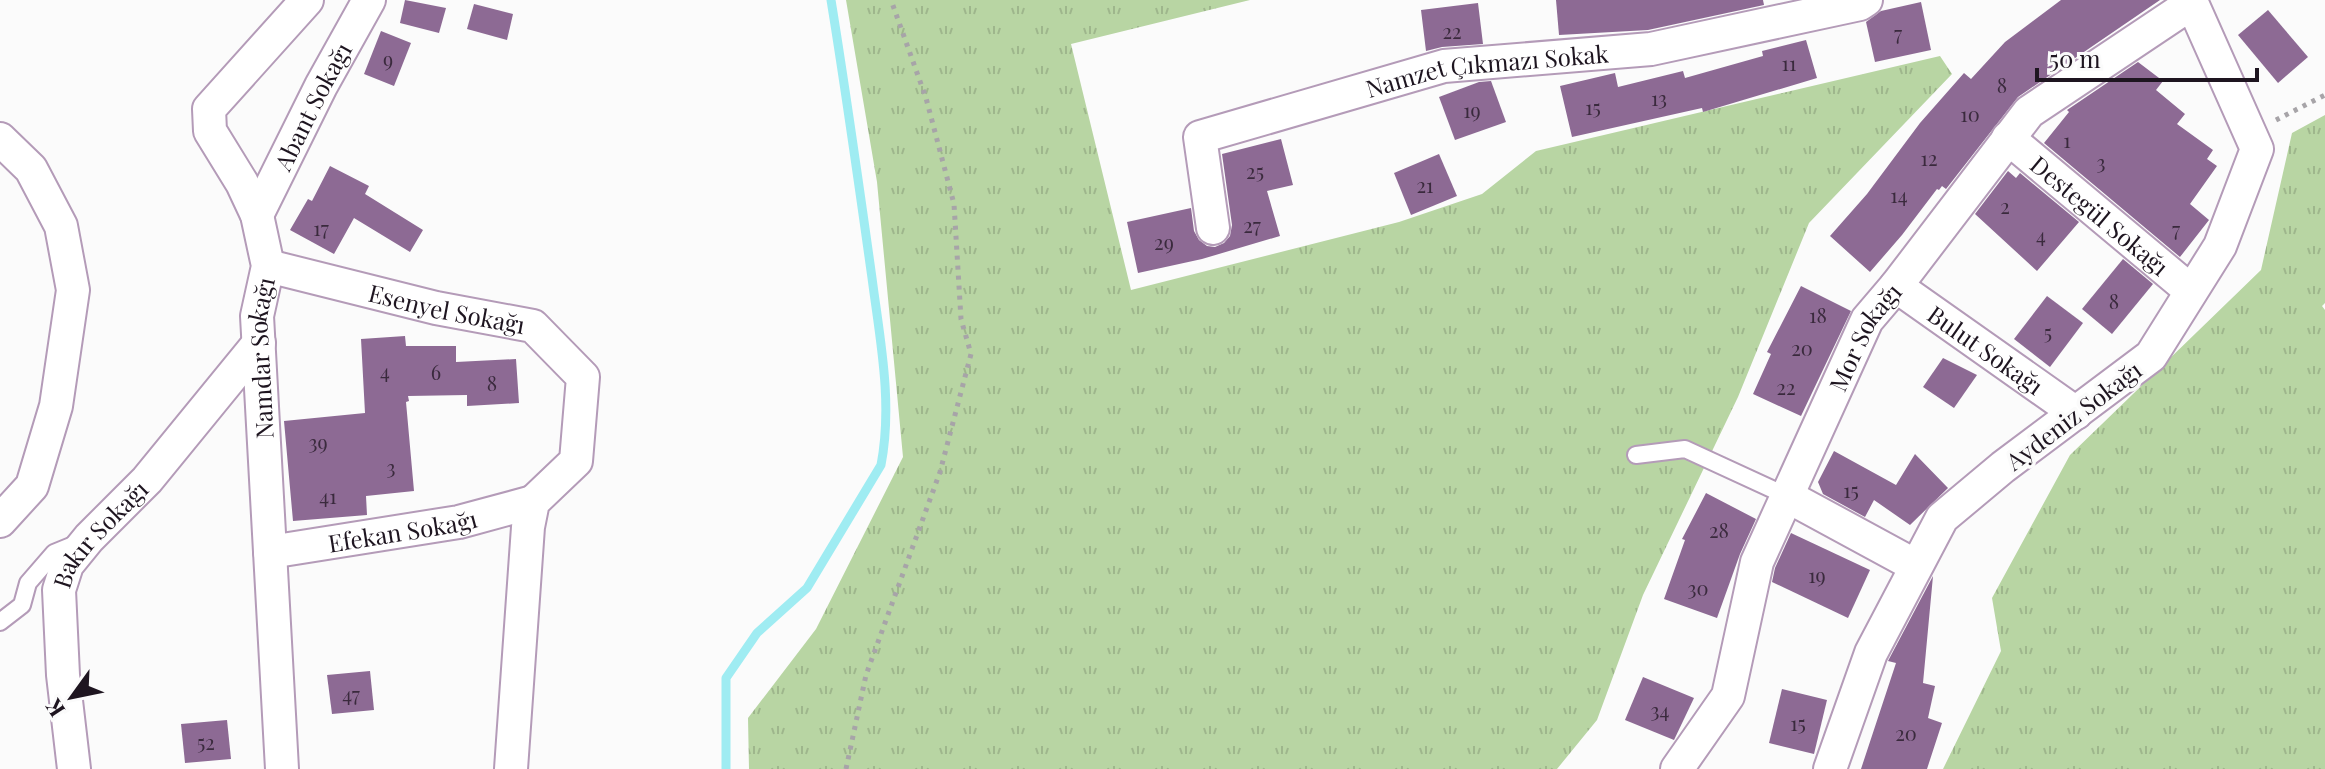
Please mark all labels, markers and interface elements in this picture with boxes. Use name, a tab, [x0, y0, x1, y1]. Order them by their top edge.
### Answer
house number: 22	[1442, 17, 1462, 44]
house number: 7	[1894, 19, 1902, 46]
scale bar	[2037, 32, 2257, 82]
street label: Abant Sokağı	[265, 36, 358, 176]
street label: Namzet Çıkmazı Sokak	[1362, 36, 1610, 104]
text: 50 m	[2049, 42, 2101, 74]
house number: 9	[383, 45, 393, 72]
house number: 11	[1782, 49, 1796, 76]
house number: 8	[1997, 71, 2007, 98]
house number: 13	[1651, 84, 1667, 111]
house number: 15	[1585, 93, 1601, 120]
house number: 19	[1463, 96, 1481, 123]
house number: 10	[1960, 100, 1980, 127]
house number: 1	[2063, 126, 2071, 153]
house number: 12	[1921, 144, 1937, 171]
street label: Destegül Sokağı	[2024, 148, 2176, 282]
house number: 3	[2096, 148, 2106, 175]
house number: 25	[1246, 157, 1264, 184]
house number: 21	[1417, 171, 1433, 198]
house number: 14	[1890, 181, 1908, 208]
house number: 2	[2000, 192, 2010, 219]
house number: 27	[1243, 211, 1261, 238]
house number: 17	[313, 214, 329, 241]
house number: 7	[2172, 215, 2180, 242]
house number: 4	[2036, 221, 2046, 248]
house number: 29	[1154, 228, 1174, 255]
street label: Namdar Sokağı	[240, 274, 281, 440]
street label: Esenyel Sokağı	[365, 276, 528, 340]
street label: Mor Sokağı	[1821, 276, 1908, 396]
house number: 8	[2109, 287, 2119, 314]
street label: Bulut Sokağı	[1922, 298, 2050, 401]
house number: 18	[1809, 301, 1827, 328]
house number: 5	[2044, 318, 2052, 345]
house number: 20	[1791, 334, 1813, 361]
street label: Aydeniz Sokağı	[1998, 353, 2147, 477]
house number: 4	[380, 357, 390, 384]
house number: 6	[431, 358, 441, 385]
house number: 8	[487, 369, 497, 396]
house number: 22	[1776, 373, 1796, 400]
house number: 39	[308, 428, 328, 455]
house number: 3	[386, 453, 396, 480]
street label: Bakır Sokağı	[45, 473, 154, 592]
house number: 15	[1843, 476, 1859, 503]
house number: 41	[319, 482, 337, 509]
street label: Efekan Sokağı	[326, 502, 480, 559]
house number: 28	[1709, 516, 1729, 543]
house number: 19	[1808, 561, 1826, 588]
house number: 30	[1687, 574, 1709, 601]
north arrow	[32, 657, 112, 737]
house number: 47	[342, 680, 360, 707]
text: K	[37, 693, 71, 723]
house number: 34	[1651, 696, 1670, 723]
house number: 15	[1790, 709, 1806, 736]
house number: 20	[1895, 719, 1917, 746]
house number: 52	[197, 728, 215, 755]

